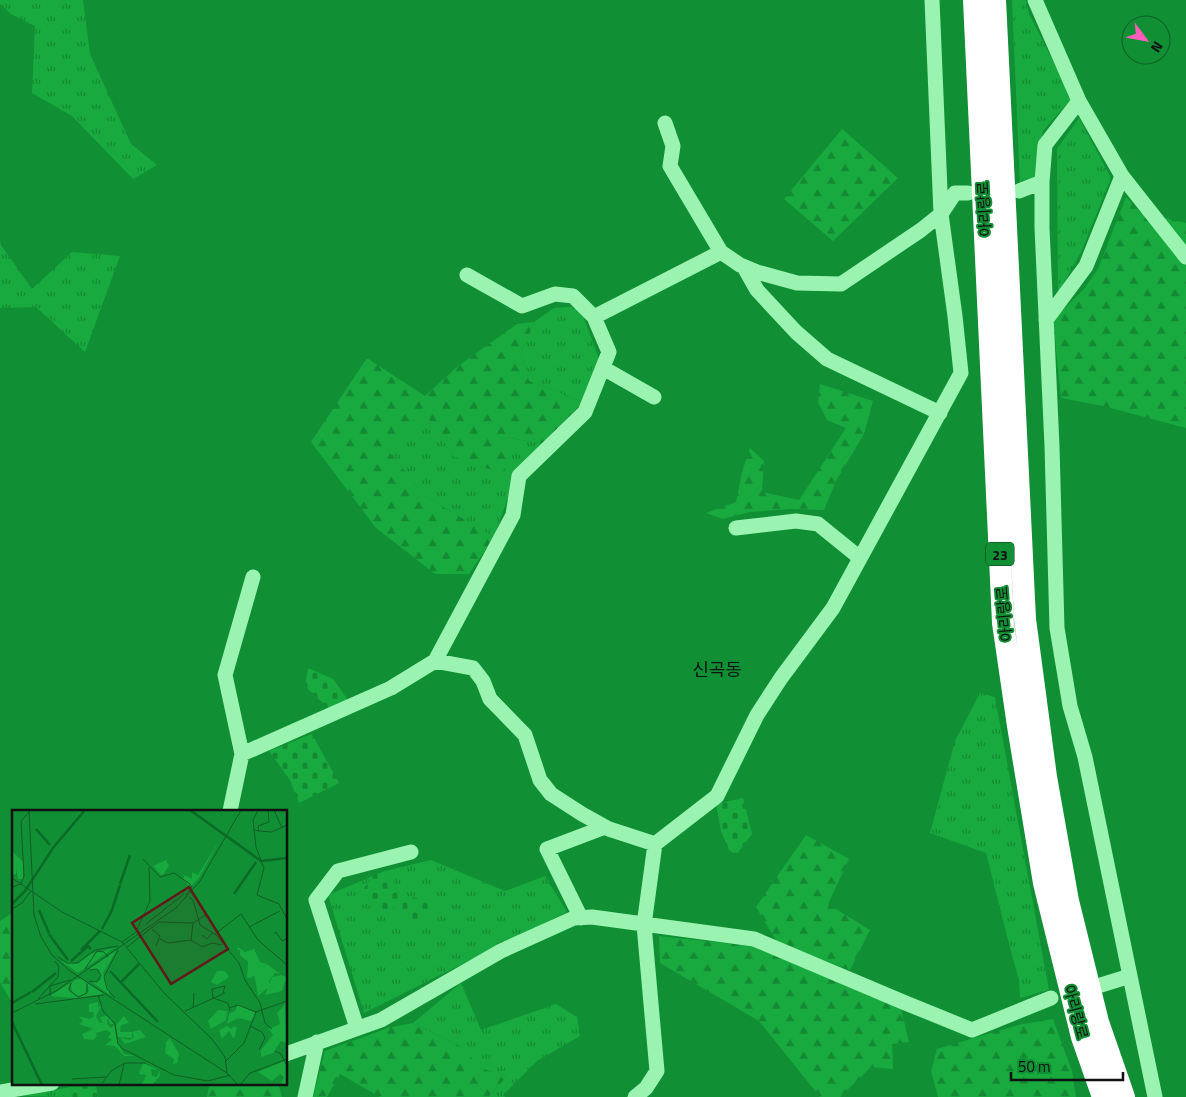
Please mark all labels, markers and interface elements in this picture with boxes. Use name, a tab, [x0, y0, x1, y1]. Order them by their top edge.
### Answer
north arrow	[1121, 15, 1171, 65]
text: N	[1146, 37, 1169, 57]
street label: 아리랑로	[971, 181, 997, 237]
road number: 23	[986, 542, 1014, 566]
street label: 아리랑로	[990, 586, 1018, 642]
district label: 신곡동	[692, 656, 742, 683]
inset map	[12, 810, 288, 1084]
street label: 아리랑로	[1058, 982, 1094, 1042]
scale bar	[1011, 1050, 1124, 1082]
text: 50 m	[1018, 1055, 1051, 1078]

